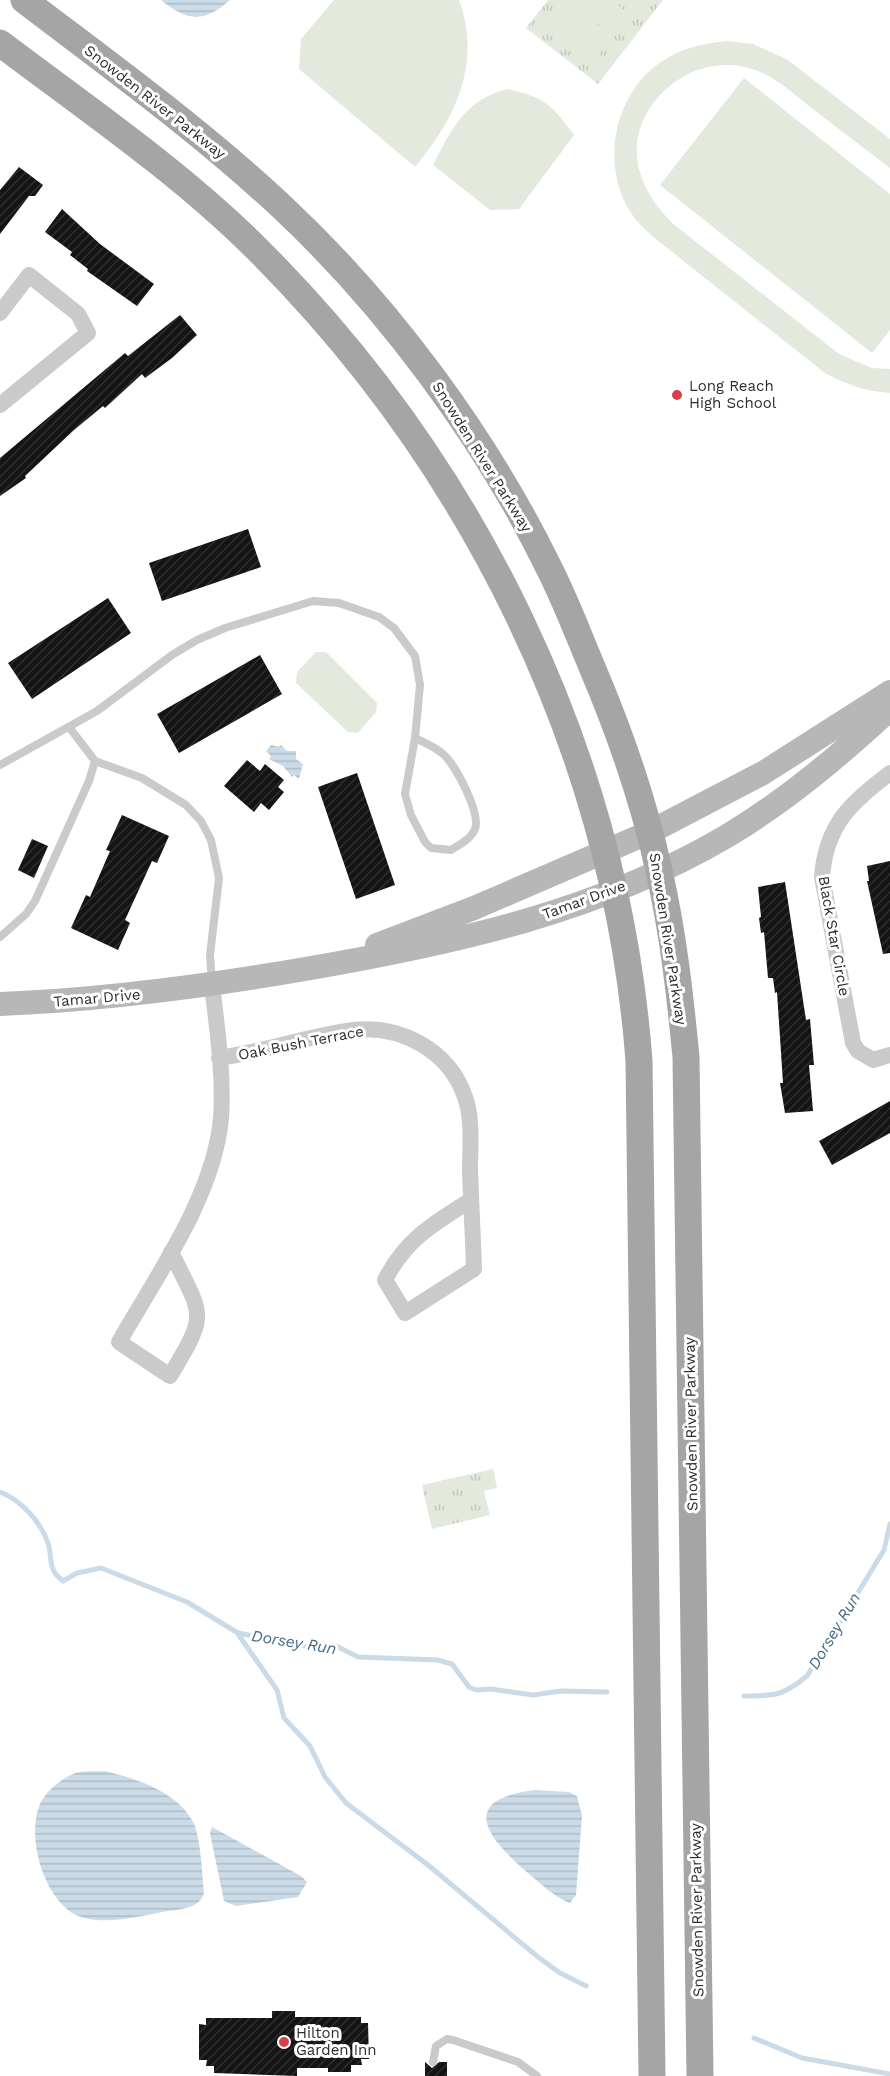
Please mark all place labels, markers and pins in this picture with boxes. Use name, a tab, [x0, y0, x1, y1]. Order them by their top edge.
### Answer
place label: Long Reach High School	[689, 377, 777, 412]
marker: Long Reach High School	[670, 388, 684, 402]
place label: Hilton Garden Inn	[296, 2024, 377, 2059]
marker: Hilton Garden Inn	[277, 2035, 291, 2049]

